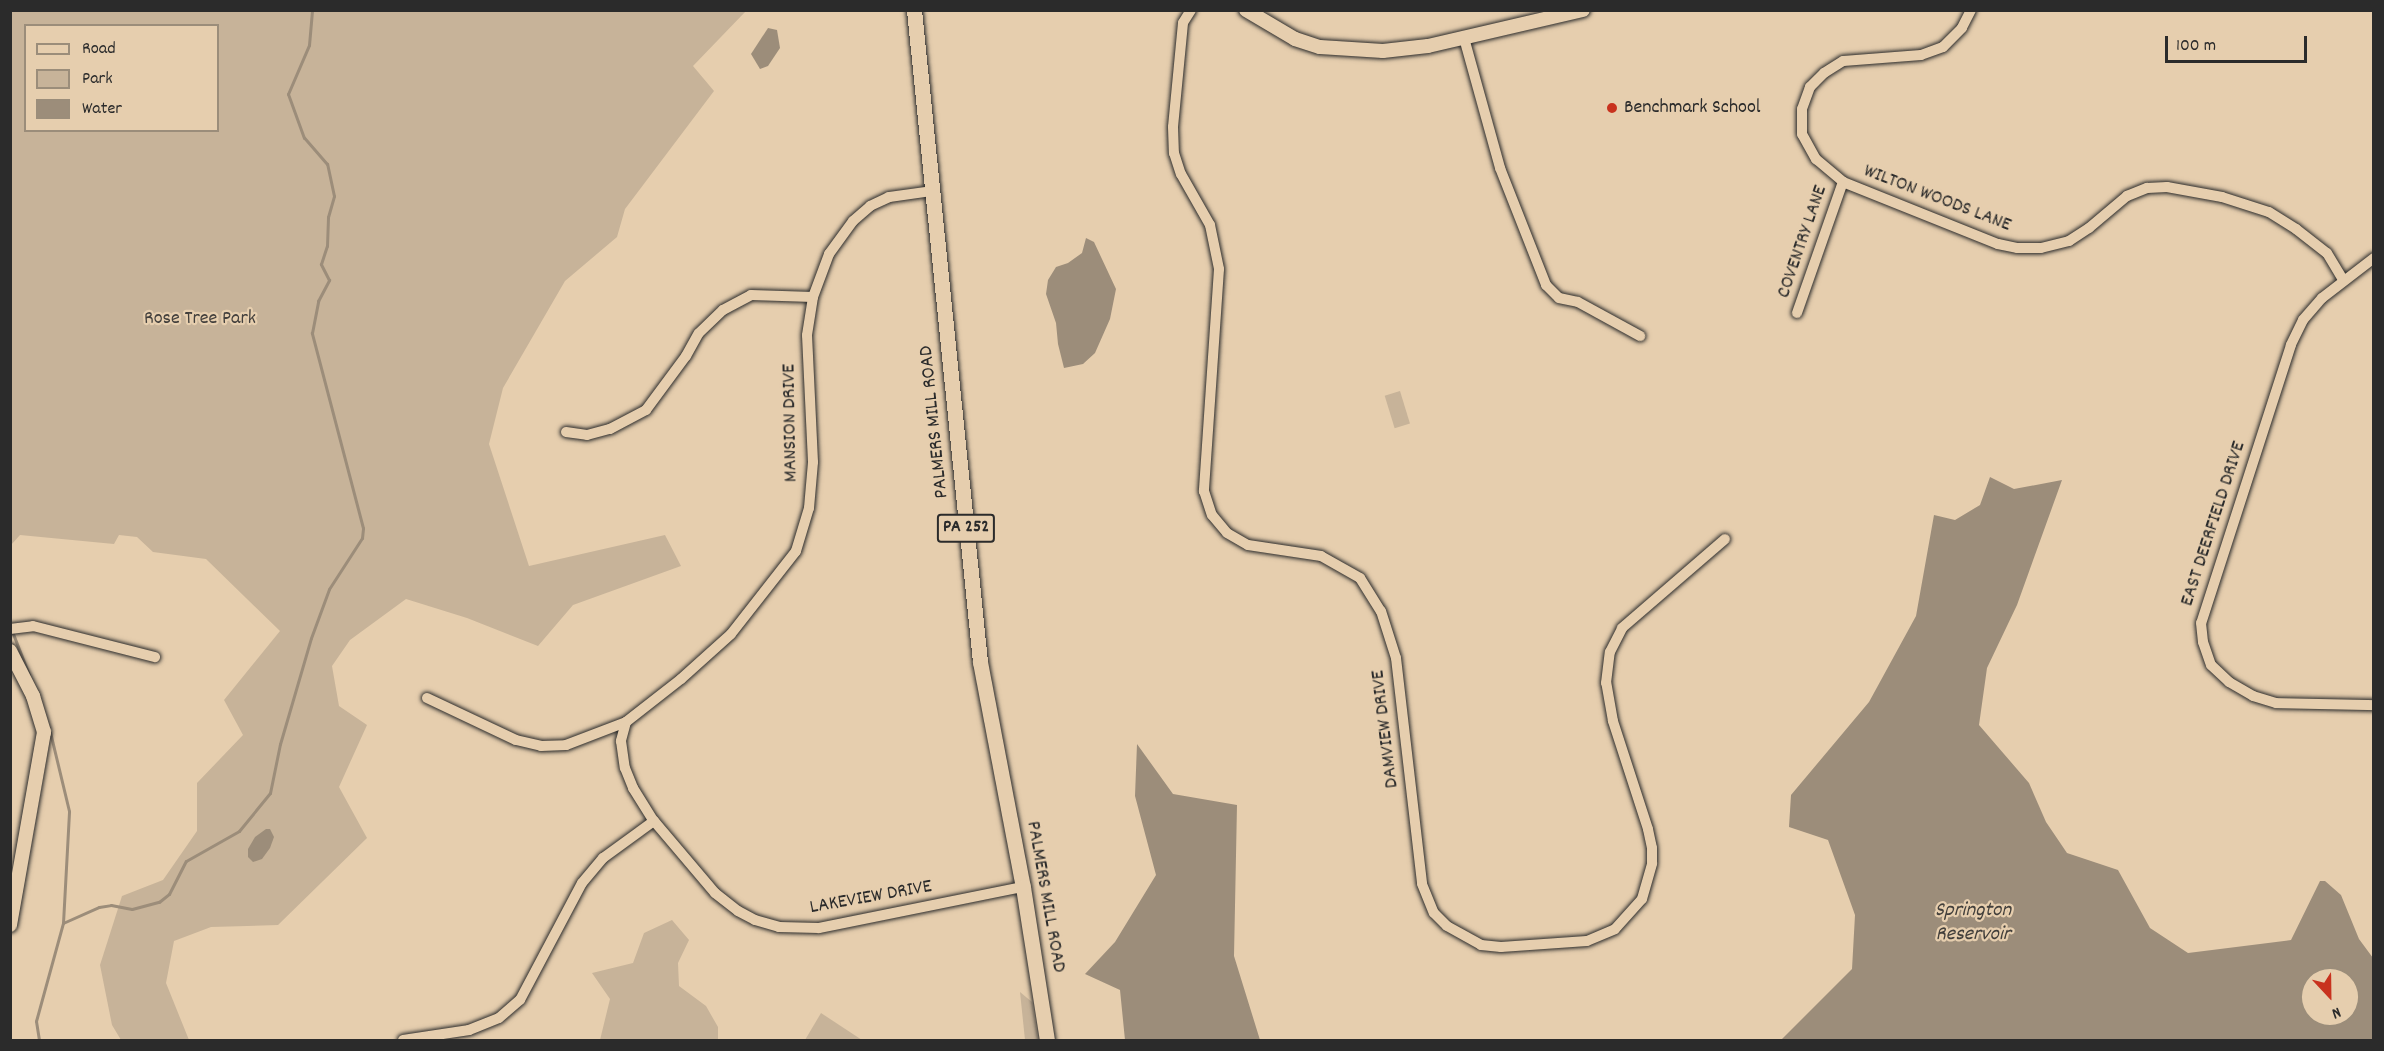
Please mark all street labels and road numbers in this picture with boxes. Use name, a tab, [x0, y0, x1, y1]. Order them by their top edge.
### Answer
street label: WILTON WOODS LANE	[1860, 160, 2014, 238]
street label: COVENTRY LANE	[1773, 182, 1833, 302]
street label: PALMERS MILL ROAD	[915, 344, 955, 500]
street label: MANSION DRIVE	[778, 364, 804, 482]
street label: EAST DEERFIELD DRIVE	[2176, 439, 2252, 609]
road number: PA 252	[936, 513, 996, 543]
street label: DAMVIEW DRIVE	[1367, 669, 1405, 789]
street label: PALMERS MILL ROAD	[1020, 819, 1070, 975]
street label: LAKEVIEW DRIVE	[808, 875, 934, 921]

